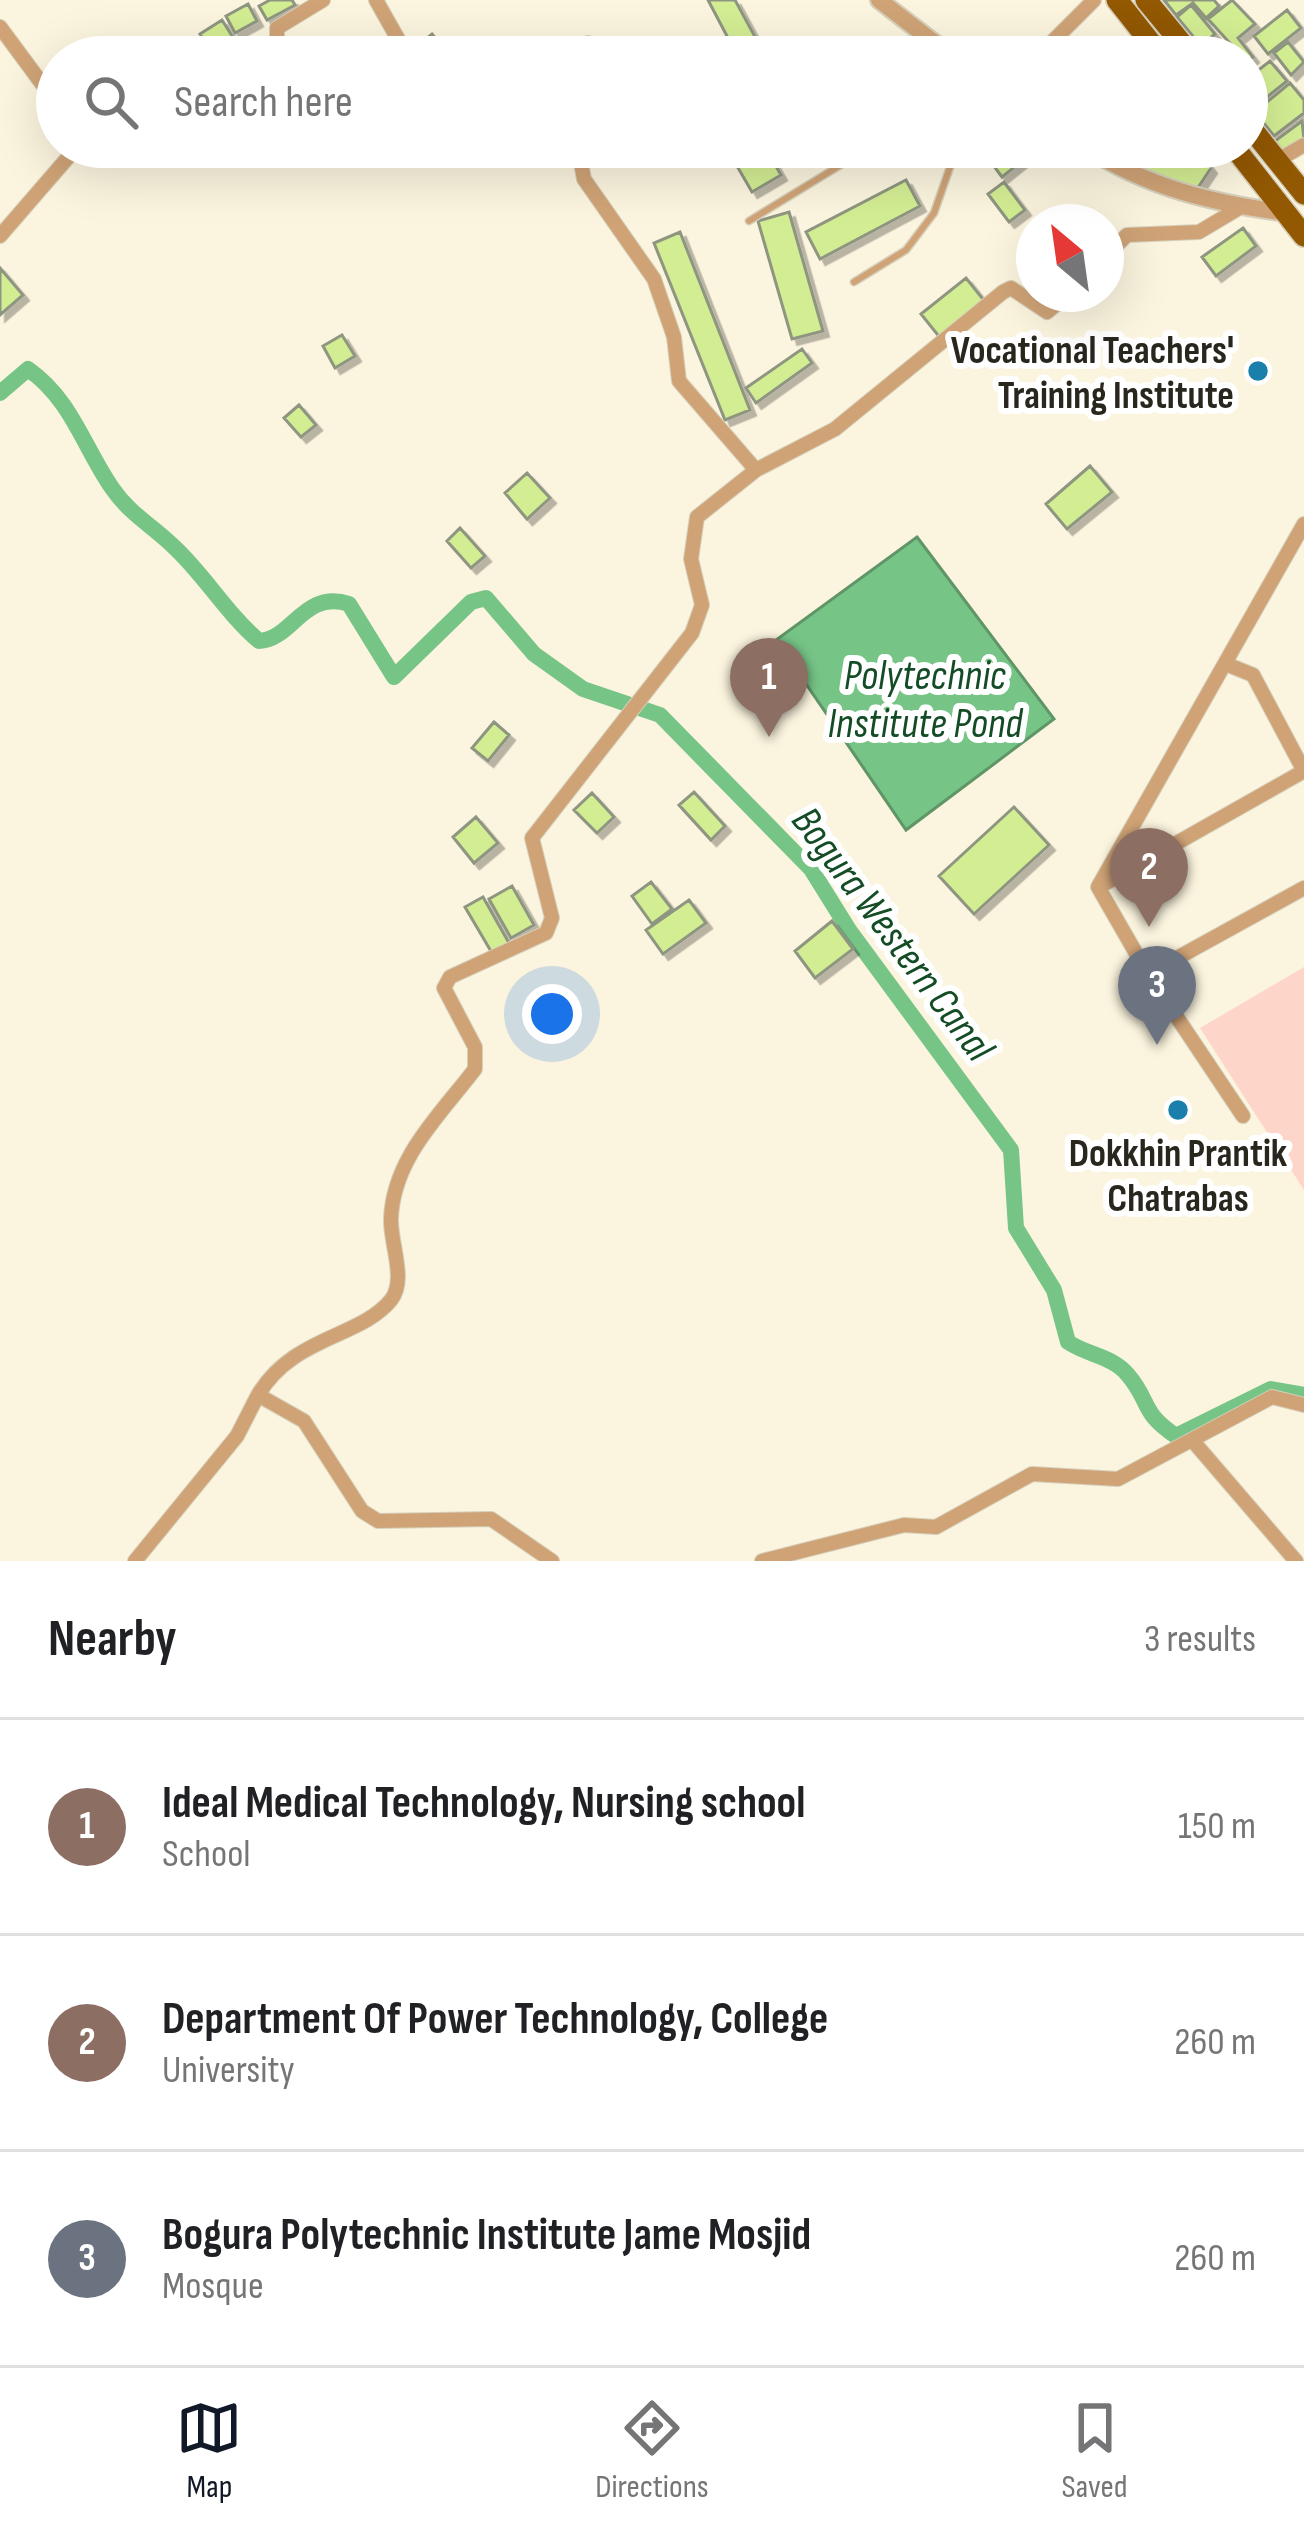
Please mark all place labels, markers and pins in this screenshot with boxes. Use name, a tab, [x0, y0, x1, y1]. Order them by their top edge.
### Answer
place label: Vocational Teachers' Training Institute	[951, 328, 1234, 420]
marker: Vocational Teachers' Training Institute	[1245, 358, 1271, 384]
pin: 1	[730, 638, 808, 737]
pin: 2	[1110, 828, 1188, 927]
pin: 3	[1118, 946, 1196, 1045]
marker: Dokkhin Prantik Chatrabas	[1165, 1097, 1191, 1123]
place label: Dokkhin Prantik Chatrabas	[1069, 1131, 1288, 1223]

